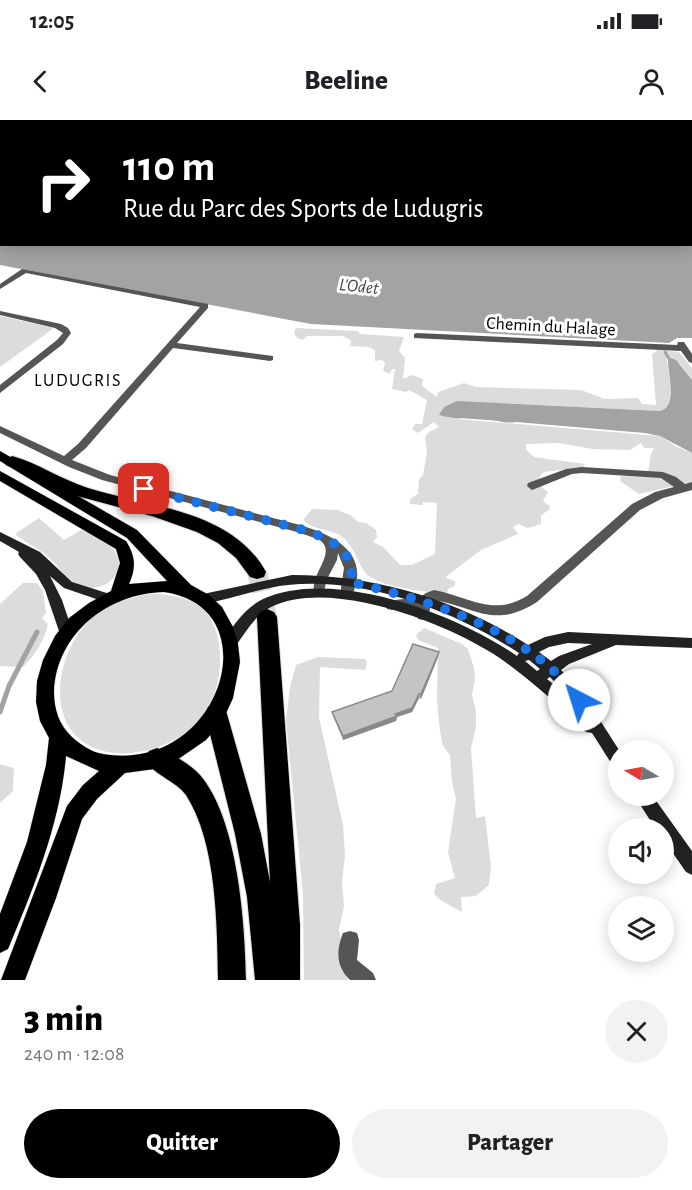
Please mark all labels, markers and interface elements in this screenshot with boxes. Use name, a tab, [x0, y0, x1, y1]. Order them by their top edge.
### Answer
text: 12:05	[30, 10, 74, 32]
icon: back	[24, 65, 57, 98]
icon: person	[635, 65, 668, 98]
text: Beeline	[304, 67, 388, 94]
icon: right	[24, 144, 102, 222]
text: 110 m	[123, 146, 215, 188]
text: Rue du Parc des Sports de Ludugris	[123, 195, 484, 222]
water label: L'Odet	[338, 276, 380, 298]
street label: Chemin du Halage	[486, 315, 616, 339]
district label: LUDUGRIS	[34, 372, 122, 390]
pin	[118, 463, 169, 514]
icon: arrive	[127, 472, 160, 505]
position arrow	[547, 668, 611, 732]
north arrow	[608, 740, 674, 806]
map controls	[608, 740, 674, 962]
button: sound	[608, 818, 674, 884]
button: layers	[608, 896, 674, 962]
button: close	[605, 1000, 668, 1063]
text: 3 min	[24, 1001, 103, 1037]
text: 240 m · 12:08	[24, 1044, 124, 1064]
button: Quitter	[24, 1109, 340, 1178]
button: Partager	[352, 1109, 668, 1178]

